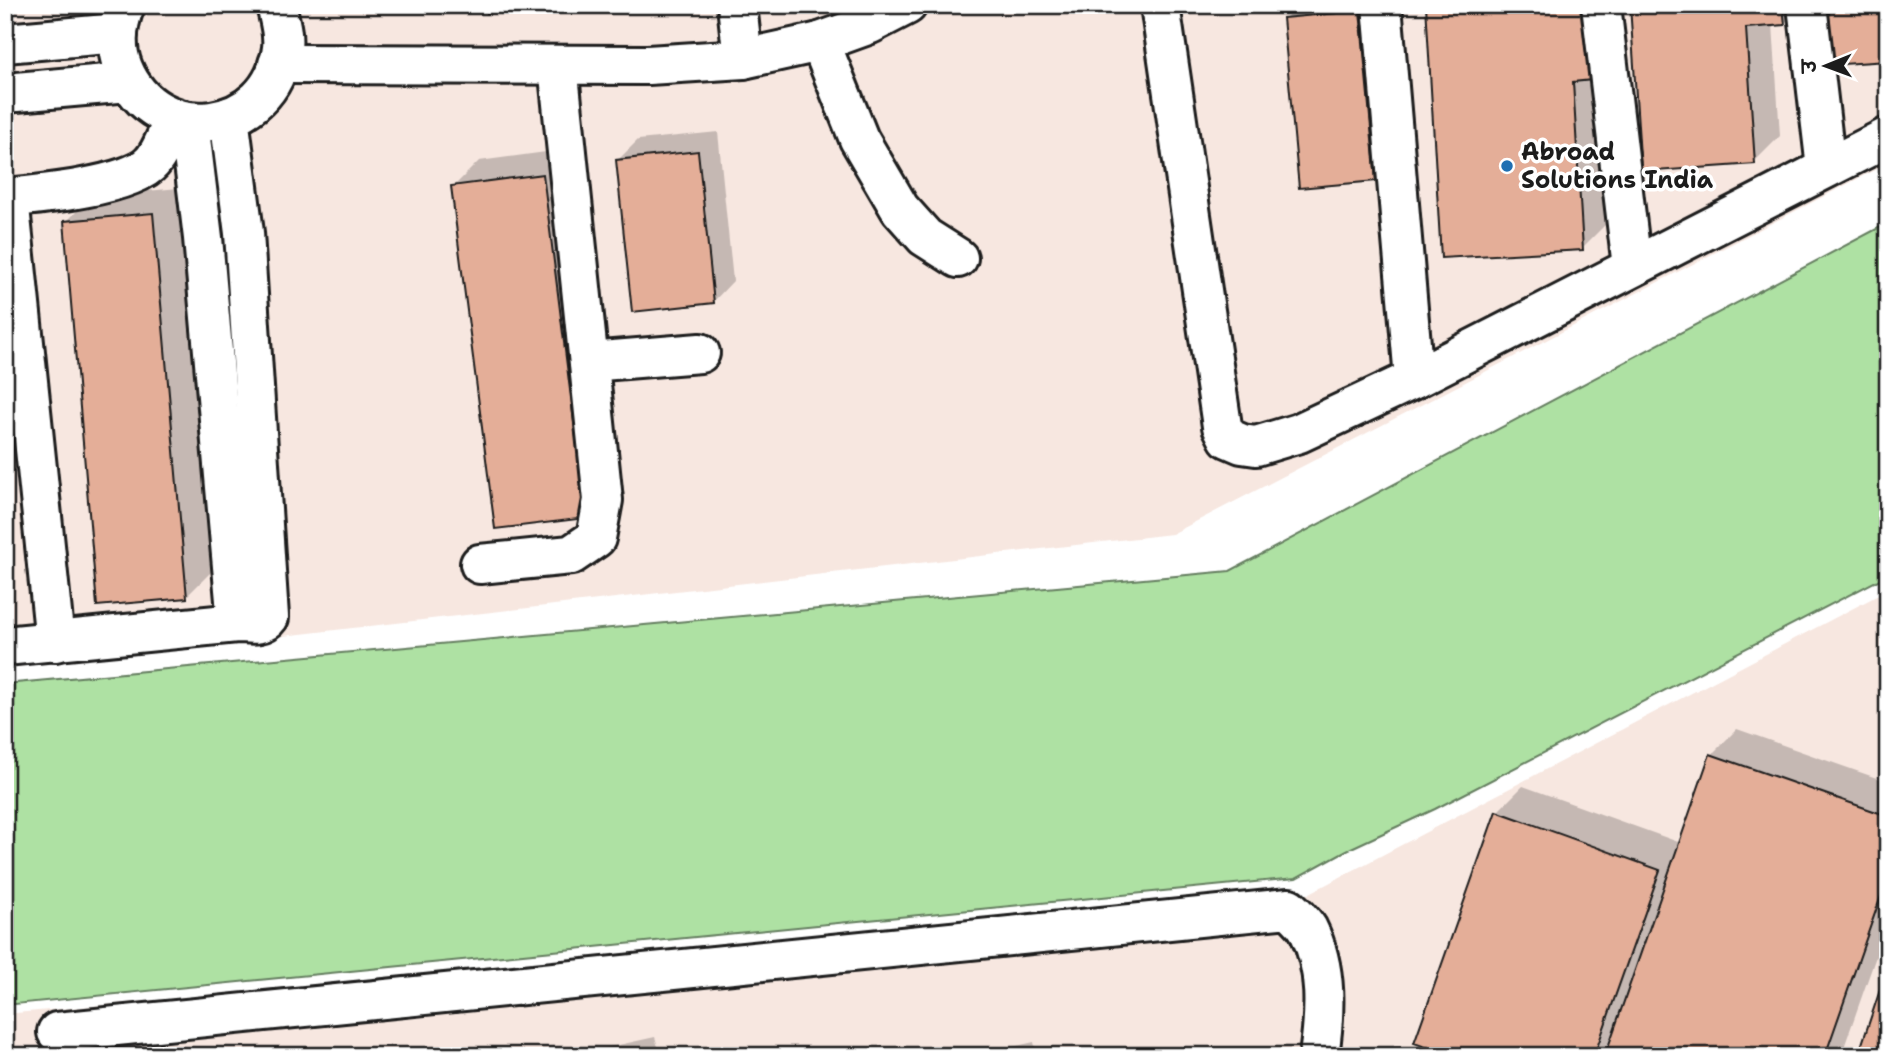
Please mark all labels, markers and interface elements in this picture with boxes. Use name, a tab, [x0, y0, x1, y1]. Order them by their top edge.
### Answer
north arrow	[1792, 32, 1862, 102]
text: उ	[1797, 57, 1822, 75]
place label: Abroad Solutions India	[1521, 136, 1714, 196]
marker: Abroad Solutions India	[1499, 158, 1515, 174]

